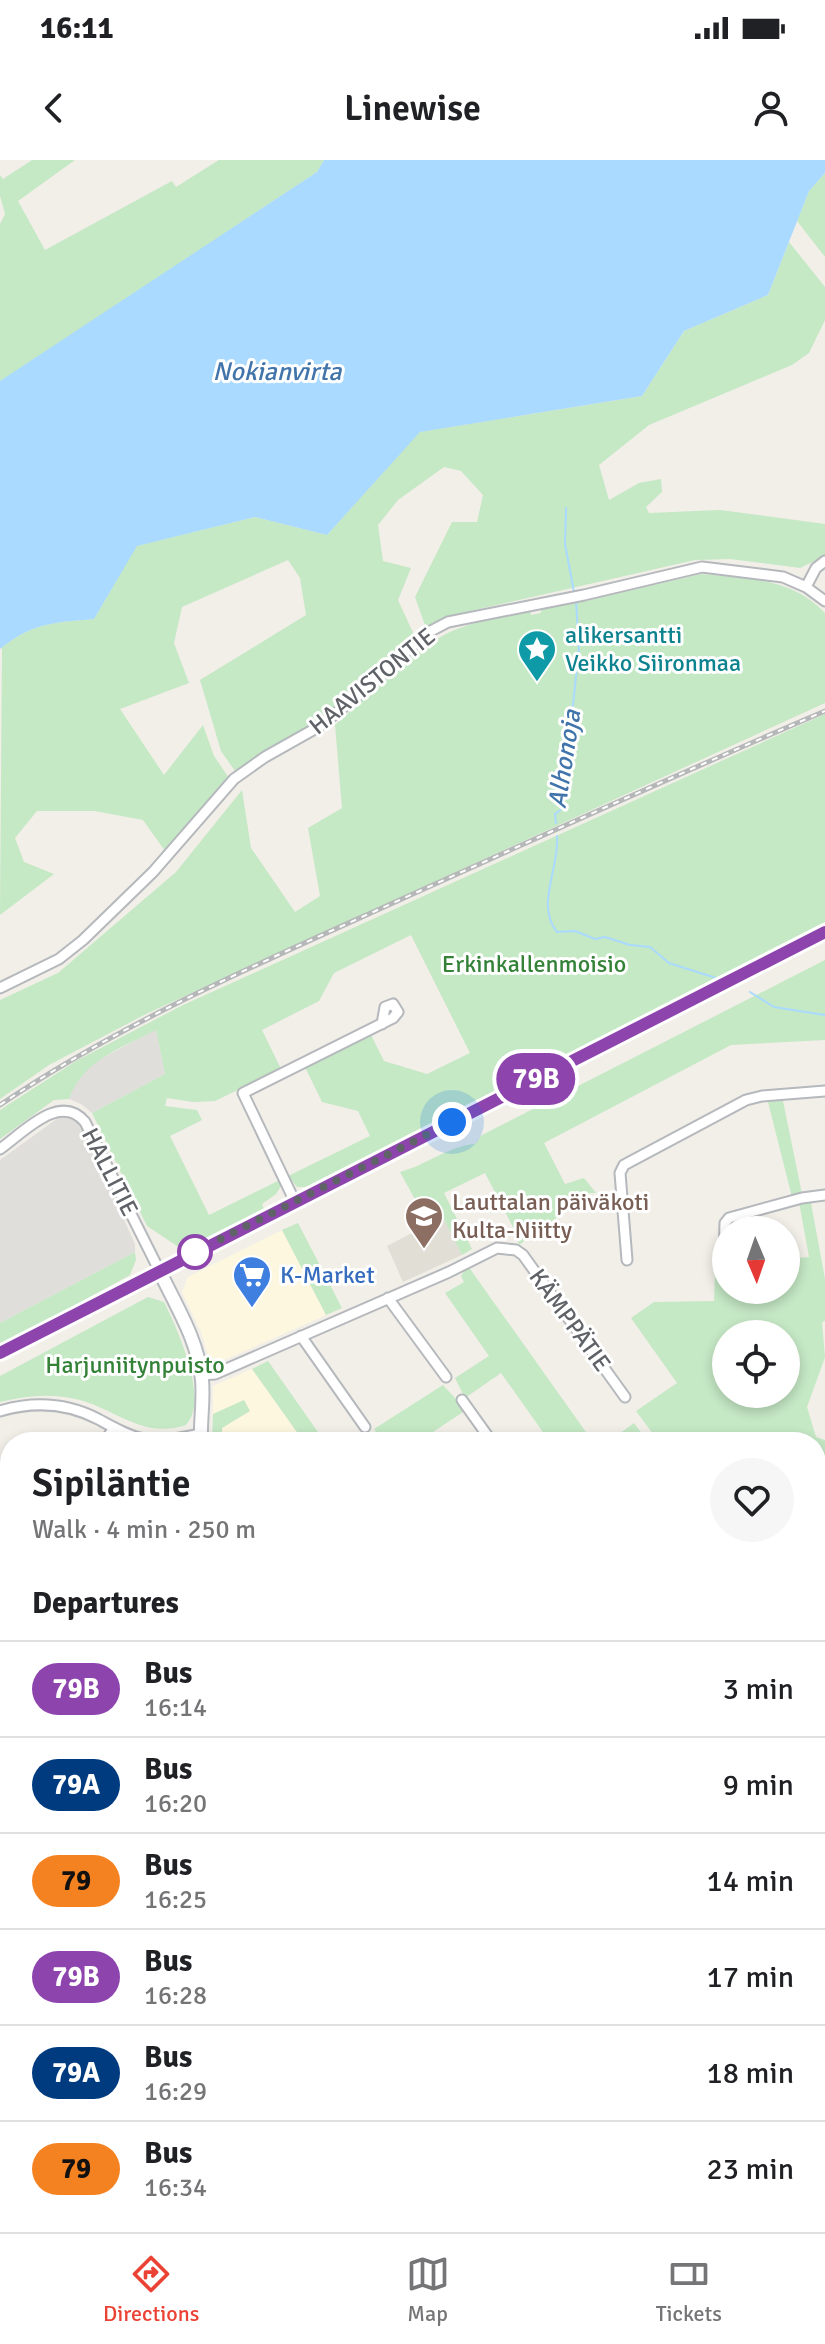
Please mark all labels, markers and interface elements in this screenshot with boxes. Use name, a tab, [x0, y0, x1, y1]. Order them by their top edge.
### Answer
text: 16:11	[40, 10, 114, 47]
icon: back	[32, 86, 76, 130]
text: Linewise	[344, 86, 481, 131]
icon: person	[749, 86, 793, 130]
water label: Nokianvirta	[212, 356, 342, 388]
place label: alikersantti Veikko Siironmaa	[565, 620, 741, 678]
street label: HAAVISTONTIE	[303, 621, 441, 741]
place icon: alikersantti Veikko Siironmaa	[516, 628, 558, 683]
water label: Alhonoja	[541, 707, 589, 810]
park label: Erkinkallenmoisio	[442, 949, 626, 979]
line badge: 79B	[490, 1053, 582, 1105]
text: 79B	[512, 1062, 560, 1096]
your location	[432, 1102, 472, 1142]
street label: HALLITIE	[75, 1123, 145, 1221]
place label: Lauttalan päiväkoti Kulta-Niitty	[452, 1187, 649, 1245]
school or university icon: Lauttalan päiväkoti Kulta-Niitty	[403, 1195, 445, 1250]
north arrow	[712, 1216, 800, 1304]
map controls	[712, 1216, 800, 1408]
unlabelled marker	[178, 1235, 212, 1269]
supermarket icon: K-Market	[231, 1254, 273, 1309]
place label: K-Market	[280, 1260, 375, 1290]
street label: KÄMPPÄTIE	[523, 1263, 617, 1377]
button: locate	[712, 1320, 800, 1408]
park label: Harjuniitynpuisto	[45, 1350, 225, 1380]
button: heart	[710, 1458, 794, 1542]
text: Sipiläntie	[32, 1460, 191, 1507]
text: Walk · 4 min · 250 m	[32, 1514, 256, 1546]
text: Departures	[32, 1585, 179, 1622]
text: Bus	[144, 1655, 192, 1692]
text: 3 min	[723, 1671, 794, 1708]
text: 79B	[52, 1672, 100, 1706]
text: 16:14	[144, 1692, 207, 1724]
text: Bus	[144, 1751, 192, 1788]
text: 9 min	[723, 1767, 794, 1804]
text: 79A	[52, 1768, 100, 1802]
text: 16:20	[144, 1788, 207, 1820]
text: Bus	[144, 1847, 192, 1884]
text: 14 min	[707, 1863, 794, 1900]
text: 79	[61, 1864, 91, 1898]
text: 16:25	[144, 1884, 207, 1916]
text: Bus	[144, 1943, 192, 1980]
text: 17 min	[707, 1959, 794, 1996]
text: 79B	[52, 1960, 100, 1994]
text: 16:28	[144, 1980, 207, 2012]
text: Bus	[144, 2039, 192, 2076]
text: 18 min	[707, 2055, 794, 2092]
text: 79A	[52, 2056, 100, 2090]
text: 16:29	[144, 2076, 207, 2108]
text: Bus	[144, 2135, 192, 2172]
text: 23 min	[707, 2151, 794, 2188]
text: 79	[61, 2152, 91, 2186]
text: 16:34	[144, 2172, 207, 2204]
tab: Directions	[103, 2252, 199, 2327]
tab: Map	[406, 2252, 450, 2327]
tab: Tickets	[656, 2252, 722, 2327]

